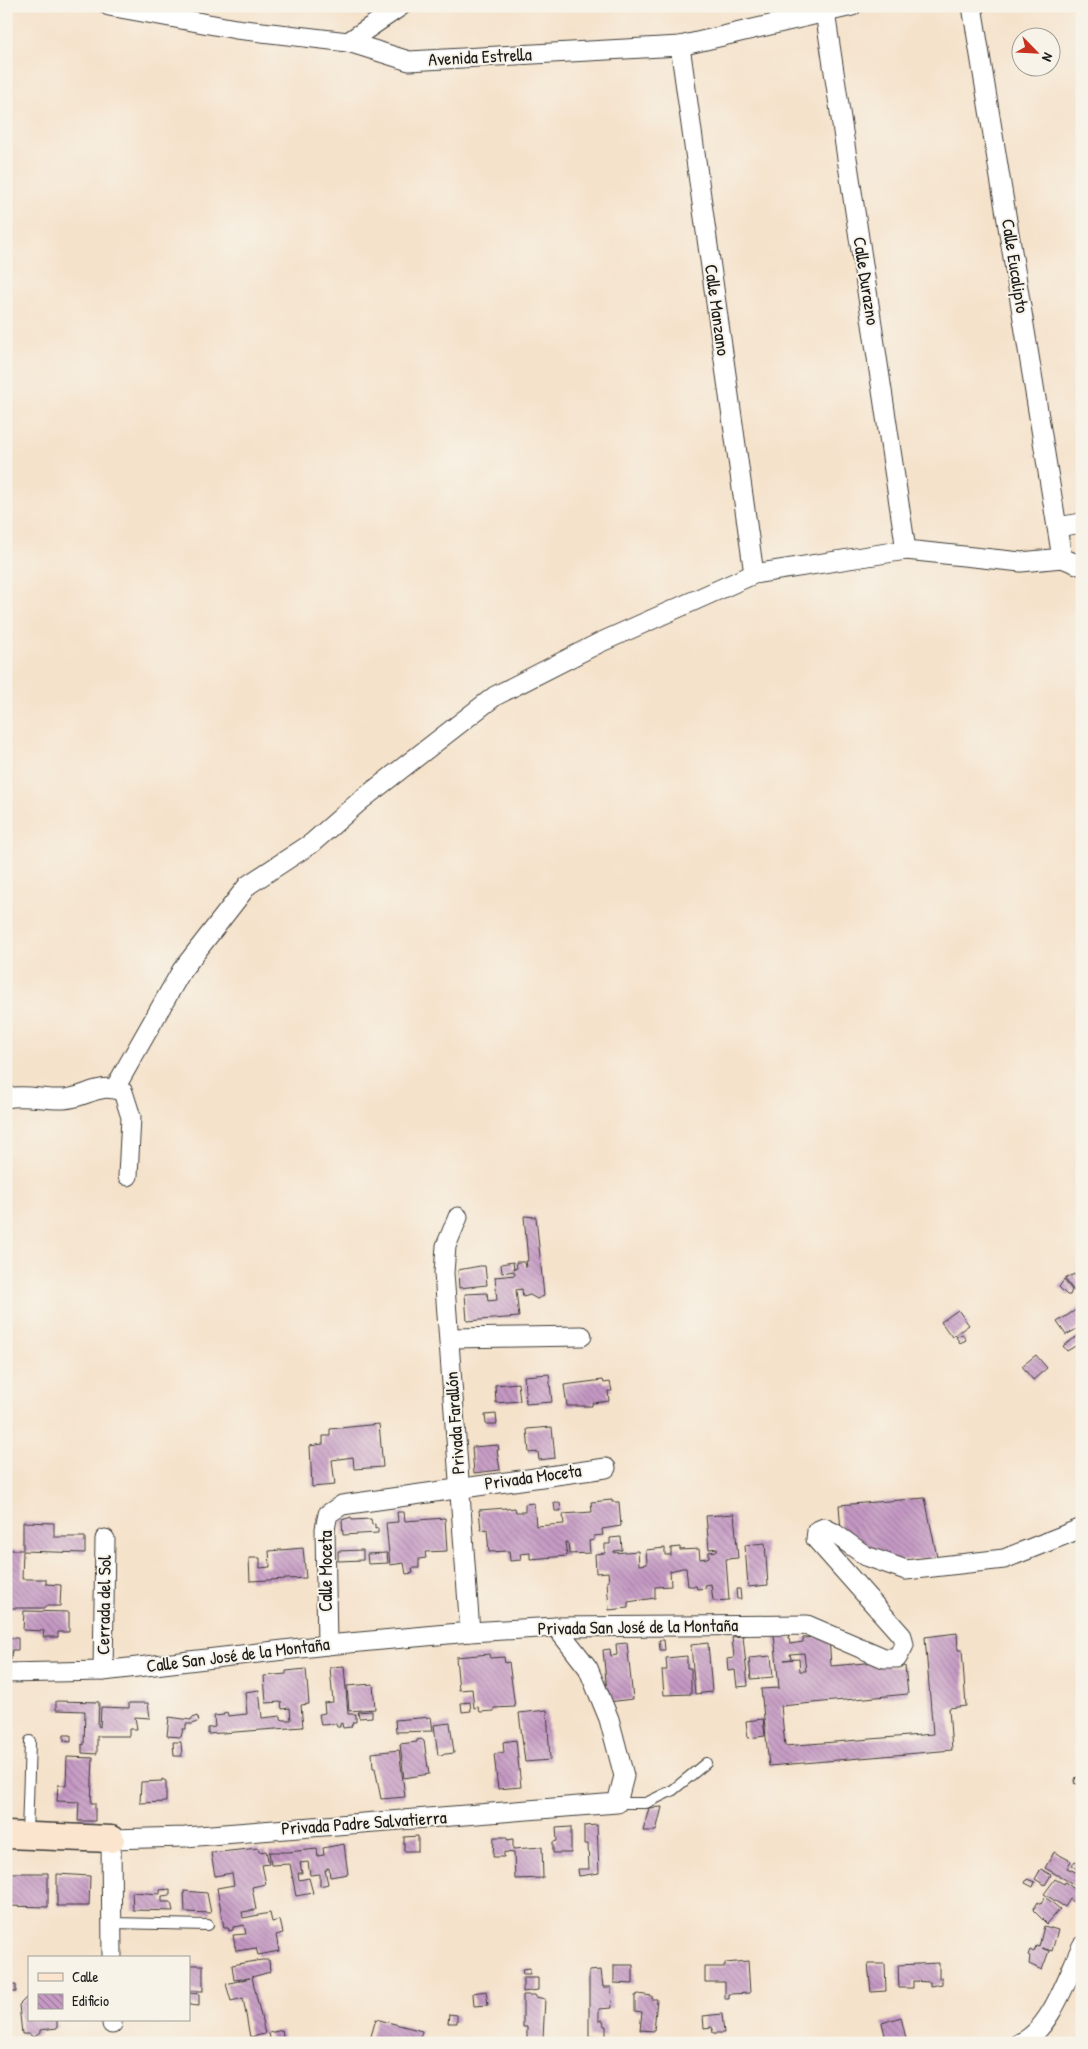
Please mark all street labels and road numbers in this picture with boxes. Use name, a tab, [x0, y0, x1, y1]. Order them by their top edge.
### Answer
street label: Avenida Estrella	[428, 41, 532, 72]
street label: Calle Eucalipto	[996, 217, 1035, 315]
street label: Calle Durazno	[847, 235, 886, 327]
street label: Calle Manzano	[699, 263, 736, 357]
street label: Privada Farallón	[438, 1371, 471, 1475]
street label: Privada Moceta	[483, 1457, 583, 1496]
street label: Calle Moceta	[313, 1530, 338, 1612]
street label: Cerrada del Sol	[90, 1555, 117, 1655]
street label: Privada San José de la Montaña	[537, 1612, 739, 1641]
street label: Calle San José de la Montaña	[145, 1631, 331, 1678]
street label: Privada Padre Salvatierra	[280, 1804, 448, 1841]

